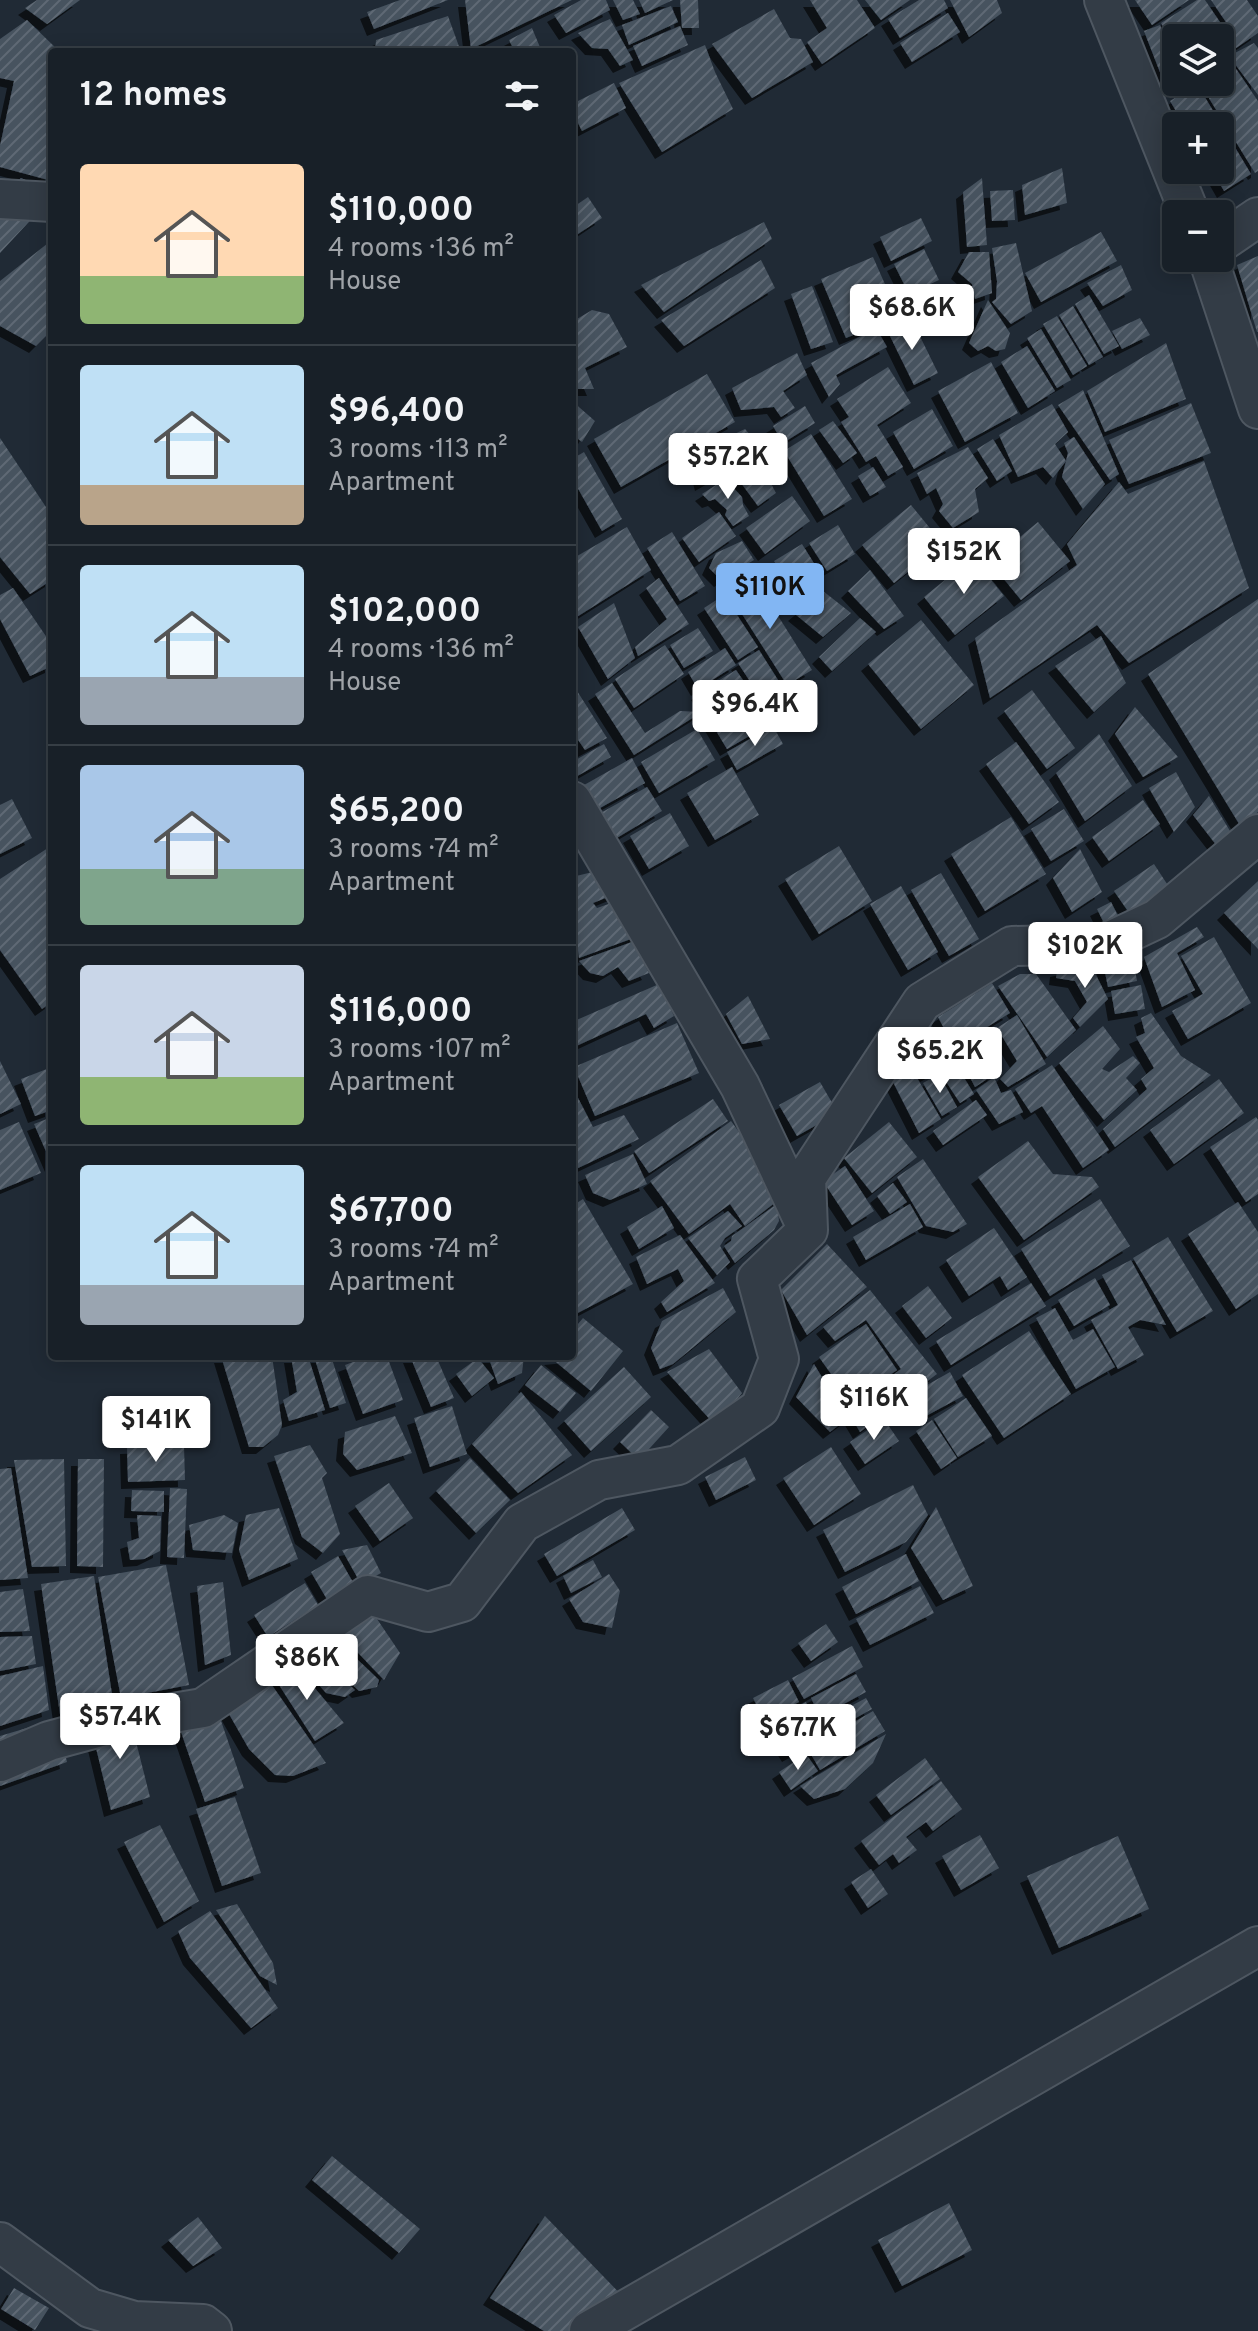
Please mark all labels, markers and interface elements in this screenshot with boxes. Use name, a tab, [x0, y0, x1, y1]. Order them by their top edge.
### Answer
map controls	[1162, 24, 1234, 272]
button: layers	[1162, 24, 1234, 96]
icon: filters	[500, 74, 544, 118]
text: 12 homes	[80, 75, 227, 118]
button: +	[1162, 112, 1234, 184]
text: $110,000	[328, 190, 474, 233]
icon: home	[144, 196, 240, 292]
button: −	[1162, 200, 1234, 272]
text: 4 rooms · 136 m²	[328, 233, 514, 266]
text: House	[328, 266, 401, 299]
pin: $68.6K	[847, 284, 977, 352]
text: $68.6K	[868, 293, 956, 326]
text: $96,400	[328, 391, 465, 434]
icon: home	[144, 397, 240, 493]
pin: $57.2K	[663, 433, 793, 501]
text: 3 rooms · 113 m²	[328, 434, 508, 467]
text: $57.2K	[687, 442, 769, 475]
text: Apartment	[328, 467, 455, 500]
pin: $152K	[908, 528, 1020, 596]
text: $152K	[926, 537, 1002, 570]
pin: $110K	[714, 563, 826, 631]
text: $110K	[734, 572, 806, 605]
text: $102,000	[328, 591, 481, 634]
icon: home	[144, 597, 240, 693]
text: 4 rooms · 136 m²	[328, 634, 514, 667]
text: House	[328, 667, 401, 700]
pin: $96.4K	[690, 680, 820, 748]
text: $96.4K	[710, 689, 800, 722]
text: $65,200	[328, 791, 464, 834]
icon: home	[144, 797, 240, 893]
text: 3 rooms · 74 m²	[328, 834, 499, 867]
text: Apartment	[328, 867, 455, 900]
pin: $102K	[1029, 922, 1141, 990]
text: $102K	[1046, 931, 1124, 964]
text: $116,000	[328, 991, 472, 1034]
icon: home	[144, 997, 240, 1093]
pin: $65.2K	[875, 1027, 1005, 1095]
text: 3 rooms · 107 m²	[328, 1034, 511, 1067]
text: $65.2K	[896, 1036, 984, 1069]
text: Apartment	[328, 1067, 455, 1100]
text: $67,700	[328, 1191, 454, 1234]
icon: home	[144, 1197, 240, 1293]
text: 3 rooms · 74 m²	[328, 1234, 499, 1267]
text: Apartment	[328, 1267, 455, 1300]
pin: $116K	[818, 1374, 930, 1442]
text: $116K	[839, 1383, 909, 1416]
pin: $141K	[100, 1396, 212, 1464]
text: $141K	[120, 1405, 192, 1438]
pin: $86K	[260, 1634, 354, 1702]
text: $86K	[274, 1643, 340, 1676]
pin: $57.4K	[55, 1693, 185, 1761]
text: $57.4K	[78, 1702, 162, 1735]
pin: $67.7K	[733, 1704, 863, 1772]
text: $67.7K	[759, 1713, 837, 1746]

